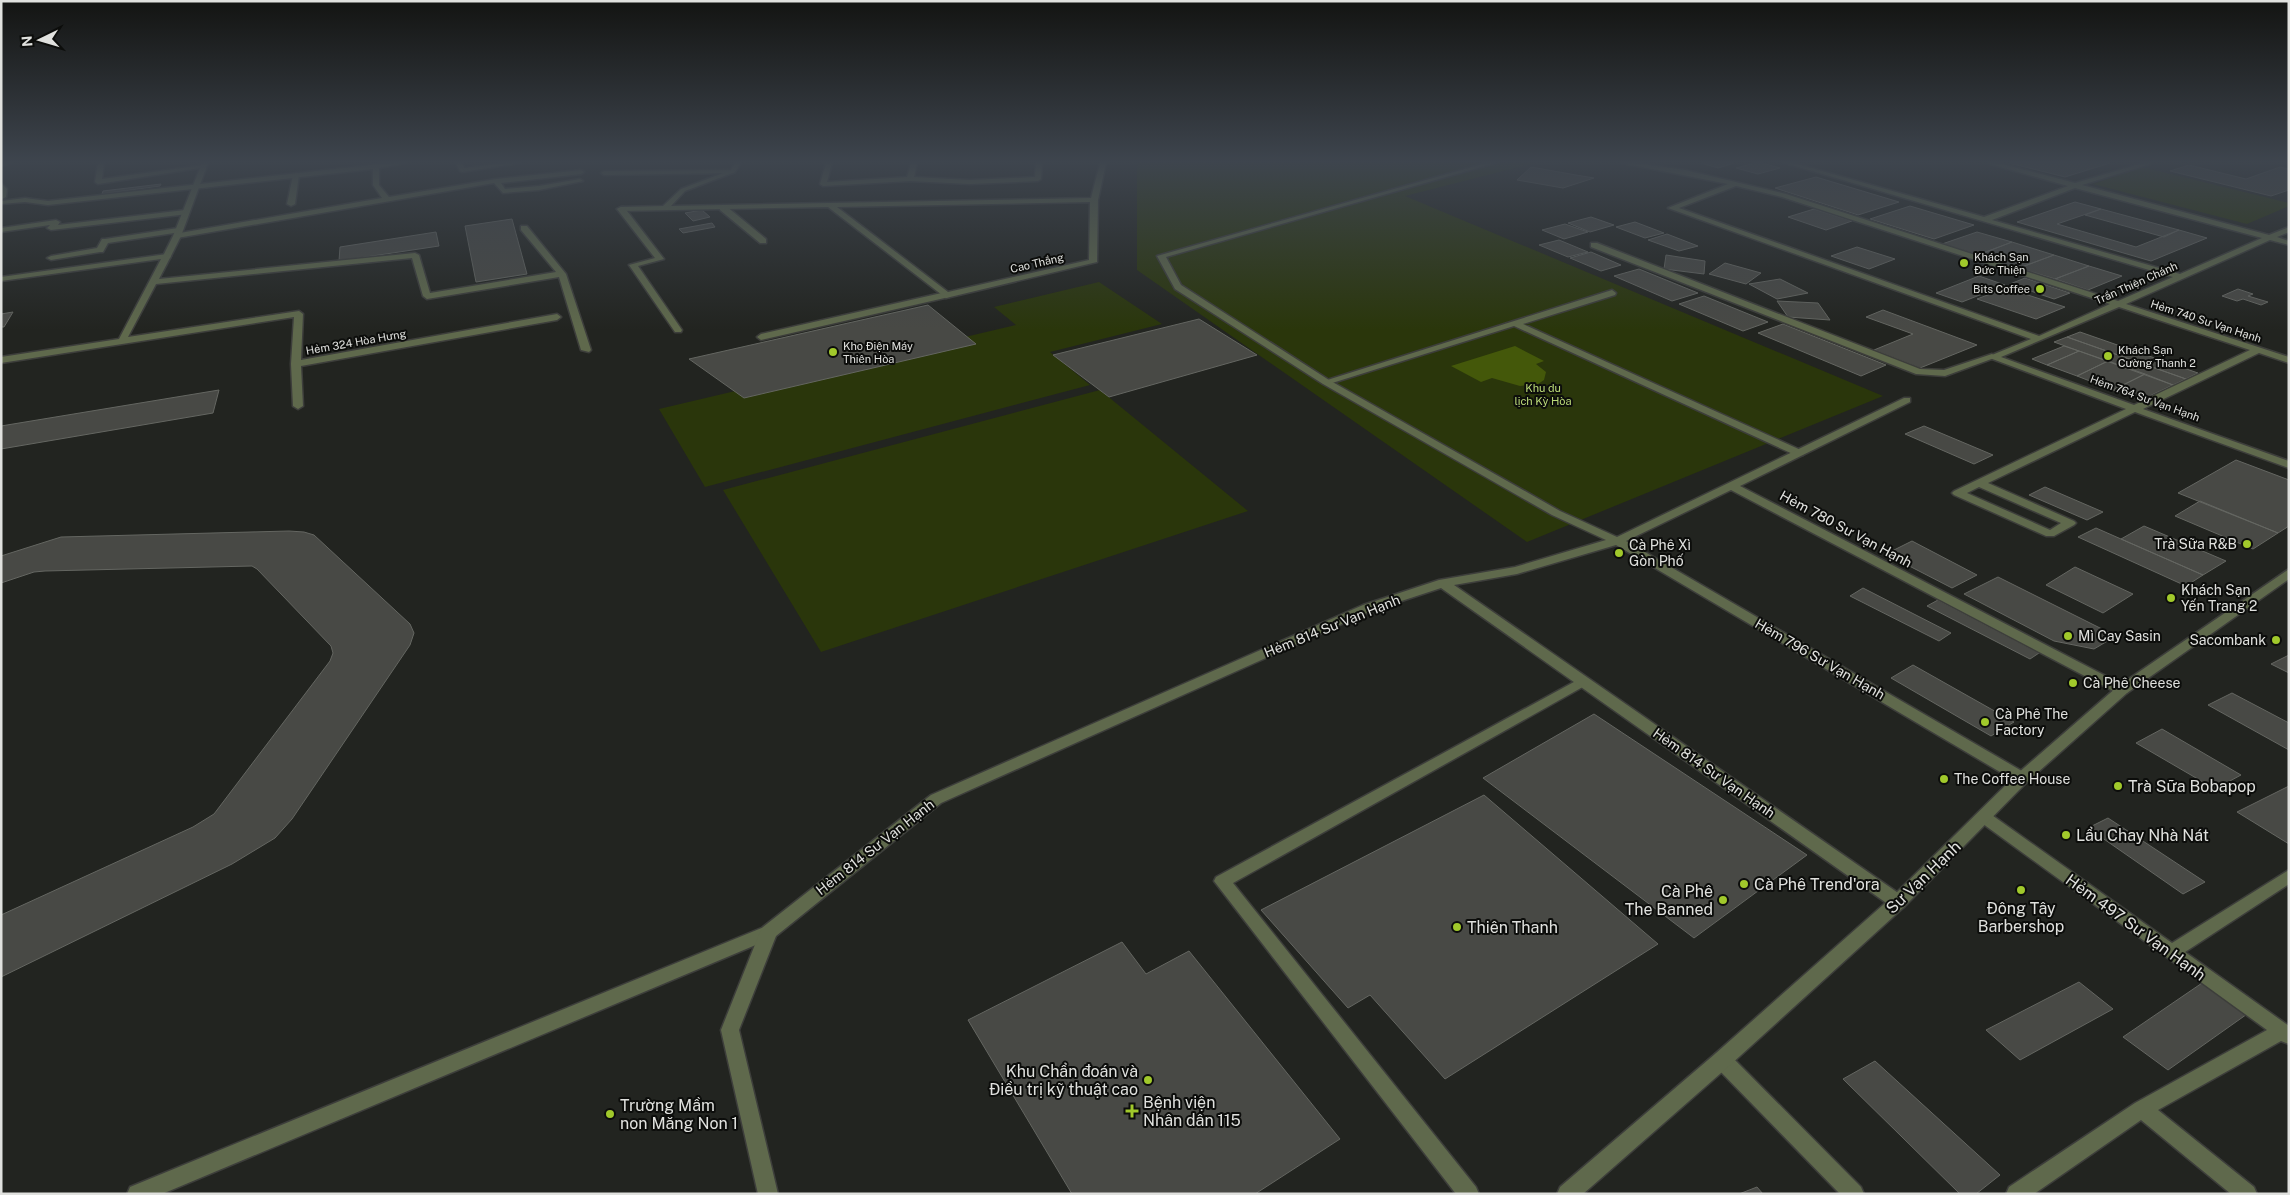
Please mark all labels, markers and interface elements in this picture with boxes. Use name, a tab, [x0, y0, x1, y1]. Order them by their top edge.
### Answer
north arrow	[15, 15, 65, 65]
text: N	[19, 35, 35, 47]
street label: Cao Thắng	[1009, 251, 1065, 275]
place label: Khách Sạn Đức Thiện	[1974, 251, 2029, 276]
marker: Khách Sạn Đức Thiện	[1958, 257, 1970, 269]
street label: Trần Thiện Chánh	[2093, 259, 2179, 307]
place label: Bits Coffee	[1973, 283, 2030, 295]
marker: Bits Coffee	[2034, 283, 2046, 295]
street label: Hẻm 740 Sư Vạn Hạnh	[2149, 297, 2263, 345]
street label: Hẻm 324 Hòa Hưng	[305, 327, 407, 357]
place label: Kho Điện Máy Thiên Hòa	[843, 340, 913, 365]
place label: Khách Sạn Cường Thanh 2	[2118, 344, 2196, 369]
marker: Kho Điện Máy Thiên Hòa	[827, 346, 839, 358]
marker: Khách Sạn Cường Thanh 2	[2102, 350, 2114, 362]
street label: Hẻm 764 Sư Vạn Hạnh	[2089, 373, 2201, 423]
park label: Khu du lịch Kỳ Hòa	[1514, 382, 1572, 407]
street label: Hẻm 780 Sư Vạn Hạnh	[1777, 487, 1915, 571]
place label: Trà Sữa R&B	[2154, 536, 2237, 552]
place label: Cà Phê Xì Gòn Phố	[1629, 537, 1691, 569]
marker: Trà Sữa R&B	[2241, 538, 2253, 550]
marker: Cà Phê Xì Gòn Phố	[1613, 547, 1625, 559]
place label: Khách Sạn Yến Trang 2	[2181, 582, 2257, 614]
street label: Hẻm 814 Sư Vạn Hạnh	[1262, 591, 1402, 661]
marker: Khách Sạn Yến Trang 2	[2165, 592, 2177, 604]
street label: Hẻm 796 Sư Vạn Hạnh	[1752, 615, 1888, 703]
place label: Mì Cay Sasin	[2078, 628, 2161, 644]
marker: Mì Cay Sasin	[2062, 630, 2074, 642]
place label: Sacombank	[2189, 632, 2266, 648]
marker: Sacombank	[2270, 634, 2282, 646]
place label: Cà Phê Cheese	[2083, 675, 2181, 691]
marker: Cà Phê Cheese	[2067, 677, 2079, 689]
place label: Cà Phê The Factory	[1995, 706, 2068, 738]
marker: Cà Phê The Factory	[1979, 716, 1991, 728]
street label: Hẻm 814 Sư Vạn Hạnh	[1650, 725, 1778, 821]
place label: The Coffee House	[1954, 771, 2070, 787]
marker: The Coffee House	[1938, 773, 1950, 785]
place label: Trà Sữa Bobapop	[2128, 777, 2256, 796]
marker: Trà Sữa Bobapop	[2112, 780, 2124, 792]
street label: Hẻm 814 Sư Vạn Hạnh	[813, 796, 937, 898]
place label: Lẩu Chay Nhà Nát	[2076, 826, 2209, 845]
marker: Lẩu Chay Nhà Nát	[2060, 829, 2072, 841]
street label: Sư Vạn Hạnh	[1882, 837, 1965, 918]
street label: Hẻm 497 Sư Vạn Hạnh	[2062, 870, 2209, 985]
place label: Cà Phê Trend'ora	[1754, 875, 1880, 894]
marker: Cà Phê Trend'ora	[1738, 878, 1750, 890]
place label: Cà Phê The Banned	[1625, 882, 1713, 919]
marker: Đông Tây Barbershop	[2015, 884, 2027, 896]
marker: Cà Phê The Banned	[1717, 894, 1729, 906]
place label: Đông Tây Barbershop	[1978, 899, 2064, 936]
place label: Thiên Thanh	[1467, 918, 1558, 937]
marker: Thiên Thanh	[1451, 921, 1463, 933]
place label: Khu Chẩn đoán và Điều trị kỹ thuật cao	[989, 1062, 1138, 1099]
marker: Khu Chẩn đoán và Điều trị kỹ thuật cao	[1142, 1074, 1154, 1086]
place label: Bệnh viện Nhân dân 115	[1143, 1093, 1241, 1130]
place label: Trường Mầm non Măng Non 1	[620, 1096, 738, 1133]
marker: Bệnh viện Nhân dân 115	[1125, 1104, 1139, 1118]
marker: Trường Mầm non Măng Non 1	[604, 1108, 616, 1120]

